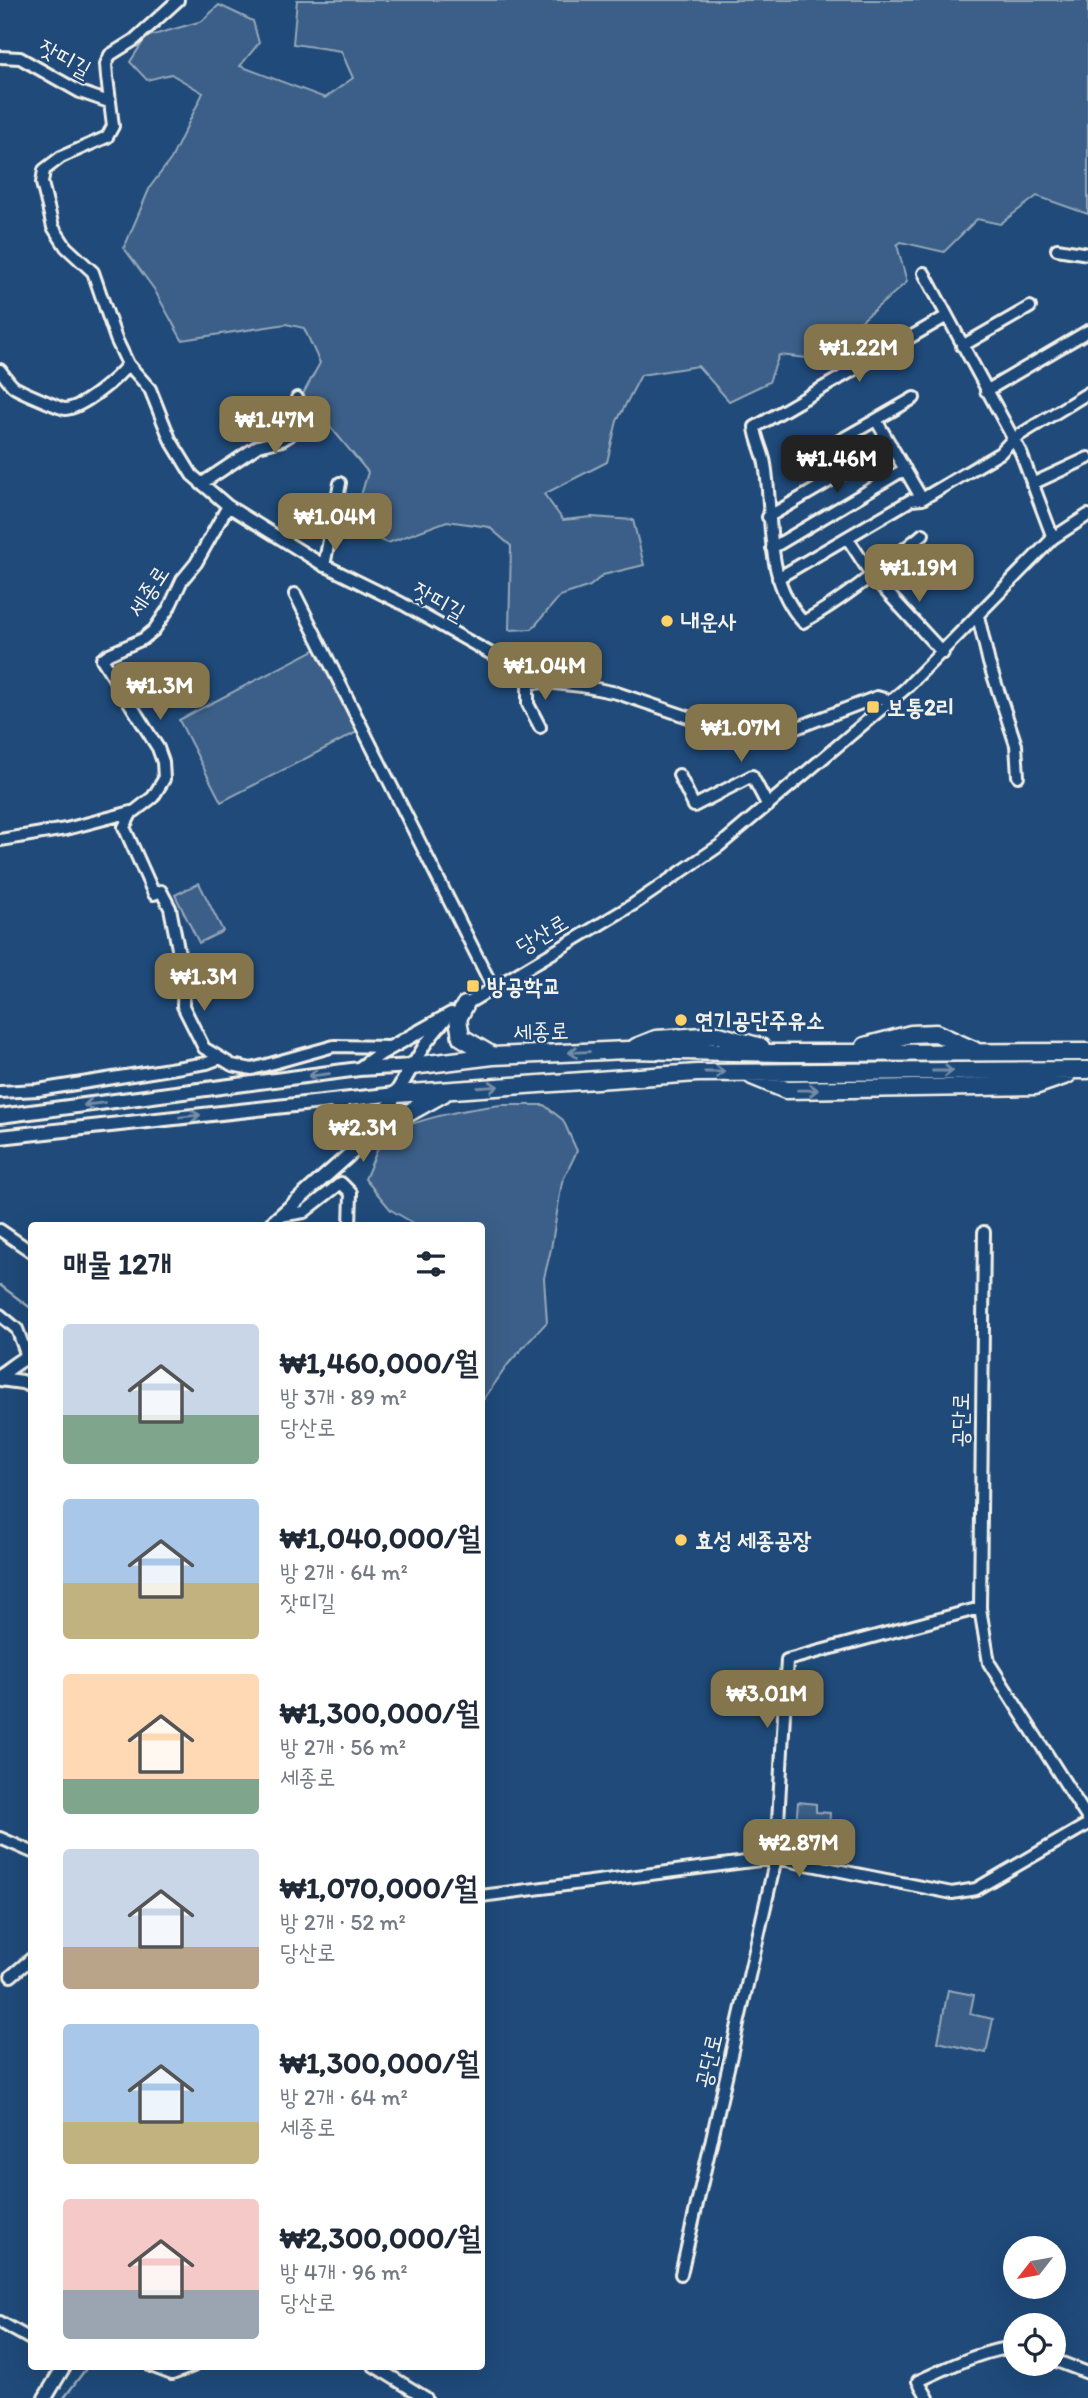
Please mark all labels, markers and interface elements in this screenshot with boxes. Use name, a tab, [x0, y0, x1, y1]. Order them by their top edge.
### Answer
street label: 잣띠길	[34, 33, 96, 83]
pin: ₩1.22M	[802, 324, 916, 384]
text: ₩1.22M	[820, 333, 898, 361]
pin: ₩1.47M	[218, 396, 332, 456]
text: ₩1.47M	[235, 405, 315, 433]
pin: ₩1.46M	[780, 435, 894, 495]
text: ₩1.46M	[797, 444, 877, 472]
pin: ₩1.04M	[278, 494, 392, 553]
text: ₩1.04M	[294, 502, 376, 530]
pin: ₩1.19M	[862, 544, 976, 604]
text: ₩1.19M	[881, 553, 957, 581]
street label: 세종로	[121, 560, 175, 622]
street label: 잣띠길	[408, 575, 470, 627]
place label: 내운사	[681, 607, 737, 635]
marker: 내운사	[659, 613, 675, 629]
pin: ₩1.04M	[488, 642, 602, 702]
text: ₩1.04M	[504, 651, 586, 679]
pin: ₩1.3M	[111, 662, 209, 722]
text: ₩1.3M	[127, 671, 193, 699]
place label: 보통2리	[887, 693, 955, 721]
marker: 보통2리	[865, 699, 881, 715]
pin: ₩1.07M	[684, 704, 798, 764]
text: ₩1.07M	[701, 713, 781, 741]
street label: 당산로	[511, 908, 573, 960]
pin: ₩1.3M	[155, 954, 253, 1013]
text: ₩1.3M	[171, 962, 237, 990]
place label: 방공학교	[487, 972, 561, 1000]
marker: 방공학교	[465, 978, 481, 994]
place label: 연기공단주유소	[695, 1006, 825, 1034]
marker: 연기공단주유소	[673, 1012, 689, 1028]
street label: 세종로	[513, 1016, 569, 1046]
one-way arrow	[568, 1046, 591, 1059]
one-way arrow	[931, 1064, 954, 1078]
one-way arrow	[704, 1066, 727, 1079]
one-way arrow	[308, 1068, 331, 1081]
one-way arrow	[477, 1080, 499, 1093]
one-way arrow	[796, 1083, 819, 1097]
one-way arrow	[83, 1098, 106, 1111]
pin: ₩2.3M	[314, 1104, 412, 1164]
one-way arrow	[178, 1110, 200, 1123]
text: ₩2.3M	[329, 1113, 397, 1141]
text: 매물 12개	[63, 1245, 172, 1282]
icon: filters	[412, 1245, 450, 1283]
text: ₩1,460,000/월	[280, 1344, 478, 1381]
icon: home	[119, 1352, 203, 1436]
text: 방 3개 · 89 m²	[280, 1383, 407, 1411]
street label: 공단로	[946, 1392, 974, 1448]
text: 당산로	[280, 1413, 336, 1441]
text: ₩1,040,000/월	[280, 1519, 481, 1556]
place label: 효성 세종공장	[695, 1526, 812, 1554]
icon: home	[119, 1527, 203, 1611]
marker: 효성 세종공장	[673, 1532, 689, 1548]
text: 방 2개 · 64 m²	[280, 1558, 408, 1586]
text: 잣띠길	[280, 1588, 336, 1616]
pin: ₩3.01M	[710, 1670, 824, 1730]
text: ₩3.01M	[727, 1679, 807, 1707]
text: ₩1,300,000/월	[280, 1694, 479, 1731]
icon: home	[119, 1702, 203, 1786]
text: 방 2개 · 56 m²	[280, 1733, 406, 1761]
text: 세종로	[280, 1763, 336, 1791]
pin: ₩2.87M	[742, 1820, 856, 1879]
text: ₩2.87M	[759, 1828, 839, 1856]
text: ₩1,070,000/월	[280, 1869, 478, 1906]
icon: home	[119, 1877, 203, 1961]
text: 방 2개 · 52 m²	[280, 1908, 406, 1936]
text: 당산로	[280, 1938, 336, 1966]
street label: 공단로	[688, 2031, 728, 2091]
text: ₩1,300,000/월	[280, 2044, 479, 2081]
icon: home	[119, 2052, 203, 2136]
text: 방 2개 · 64 m²	[280, 2083, 408, 2111]
text: 세종로	[280, 2113, 336, 2141]
text: ₩2,300,000/월	[280, 2219, 481, 2256]
icon: home	[119, 2227, 203, 2311]
north arrow	[1003, 2236, 1066, 2300]
map controls	[1003, 2236, 1066, 2376]
text: 방 4개 · 96 m²	[280, 2258, 408, 2286]
text: 당산로	[280, 2288, 336, 2316]
button: locate	[1003, 2313, 1066, 2376]

